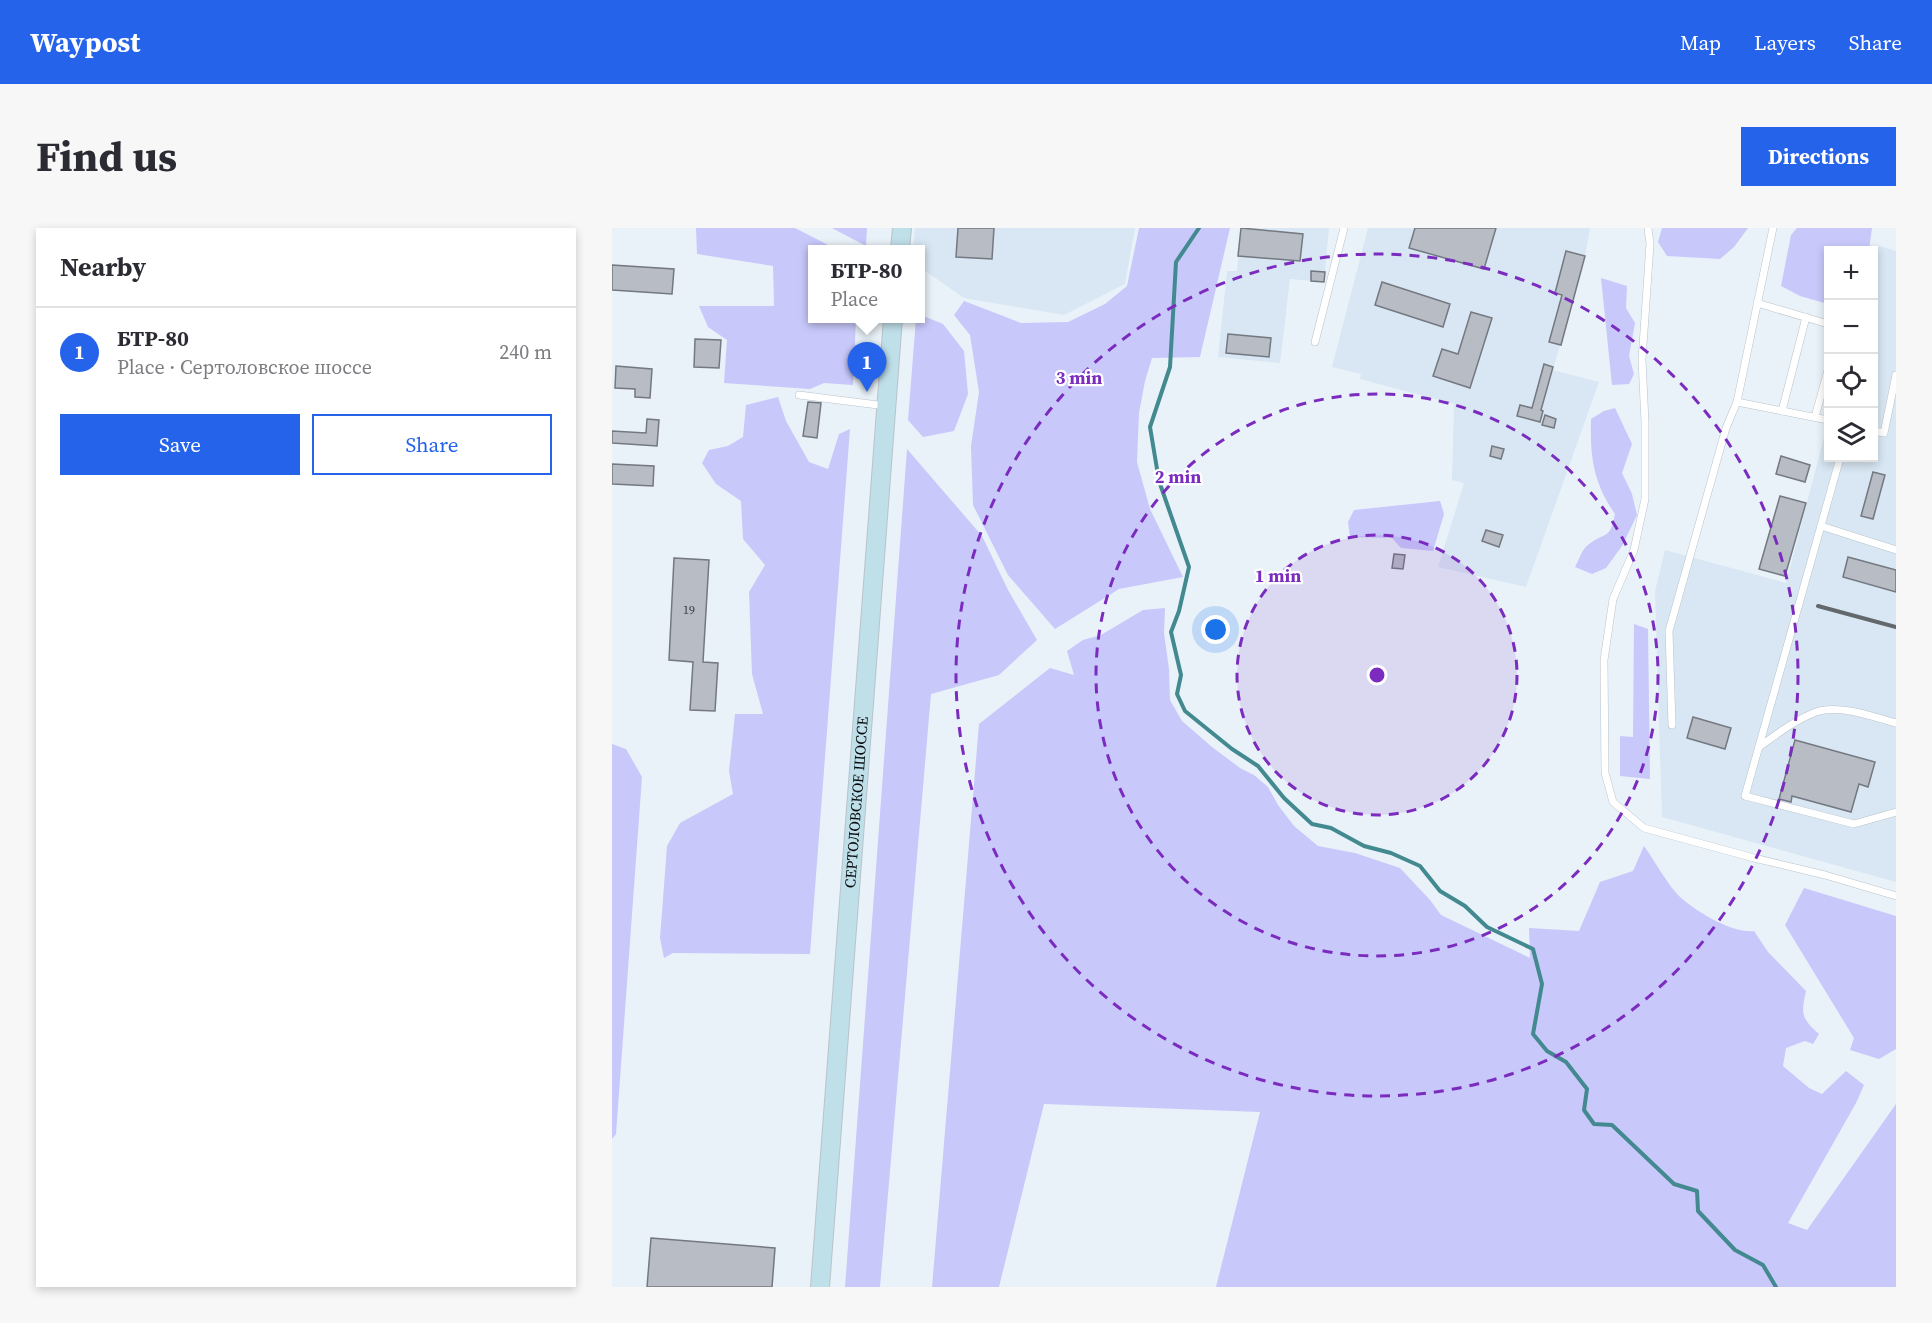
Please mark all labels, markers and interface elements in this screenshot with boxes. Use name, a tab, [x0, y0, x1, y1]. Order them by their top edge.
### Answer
text: Waypost	[30, 23, 140, 61]
text: Map	[1680, 28, 1721, 57]
text: Layers	[1754, 28, 1816, 57]
text: Share	[1849, 28, 1902, 57]
text: Find us	[36, 127, 177, 185]
button: Directions	[1741, 127, 1896, 186]
popup	[808, 245, 925, 323]
map controls	[1824, 246, 1878, 462]
button: +	[1824, 246, 1878, 300]
text: Nearby	[60, 249, 146, 285]
text: БТР-80	[830, 255, 903, 285]
text: Place	[830, 285, 878, 313]
button: −	[1824, 300, 1878, 354]
text: БТР-80	[117, 323, 189, 353]
text: 1	[74, 338, 85, 366]
text: 240 m	[499, 338, 552, 366]
pin: 1	[848, 342, 886, 392]
text: Place · Сертоловское шоссе	[117, 353, 372, 381]
button: locate	[1824, 354, 1878, 408]
text: 3 min	[1056, 365, 1102, 390]
button: layers	[1824, 408, 1878, 462]
button: Save	[60, 414, 300, 475]
button: Share	[312, 414, 552, 475]
text: 2 min	[1155, 464, 1201, 489]
text: 1 min	[1255, 563, 1301, 588]
house number: 19	[683, 602, 695, 618]
your location	[1201, 615, 1230, 644]
centre of rings	[1367, 665, 1387, 685]
street label: СЕРТОЛОВСКОЕ ШОССЕ	[839, 716, 873, 889]

